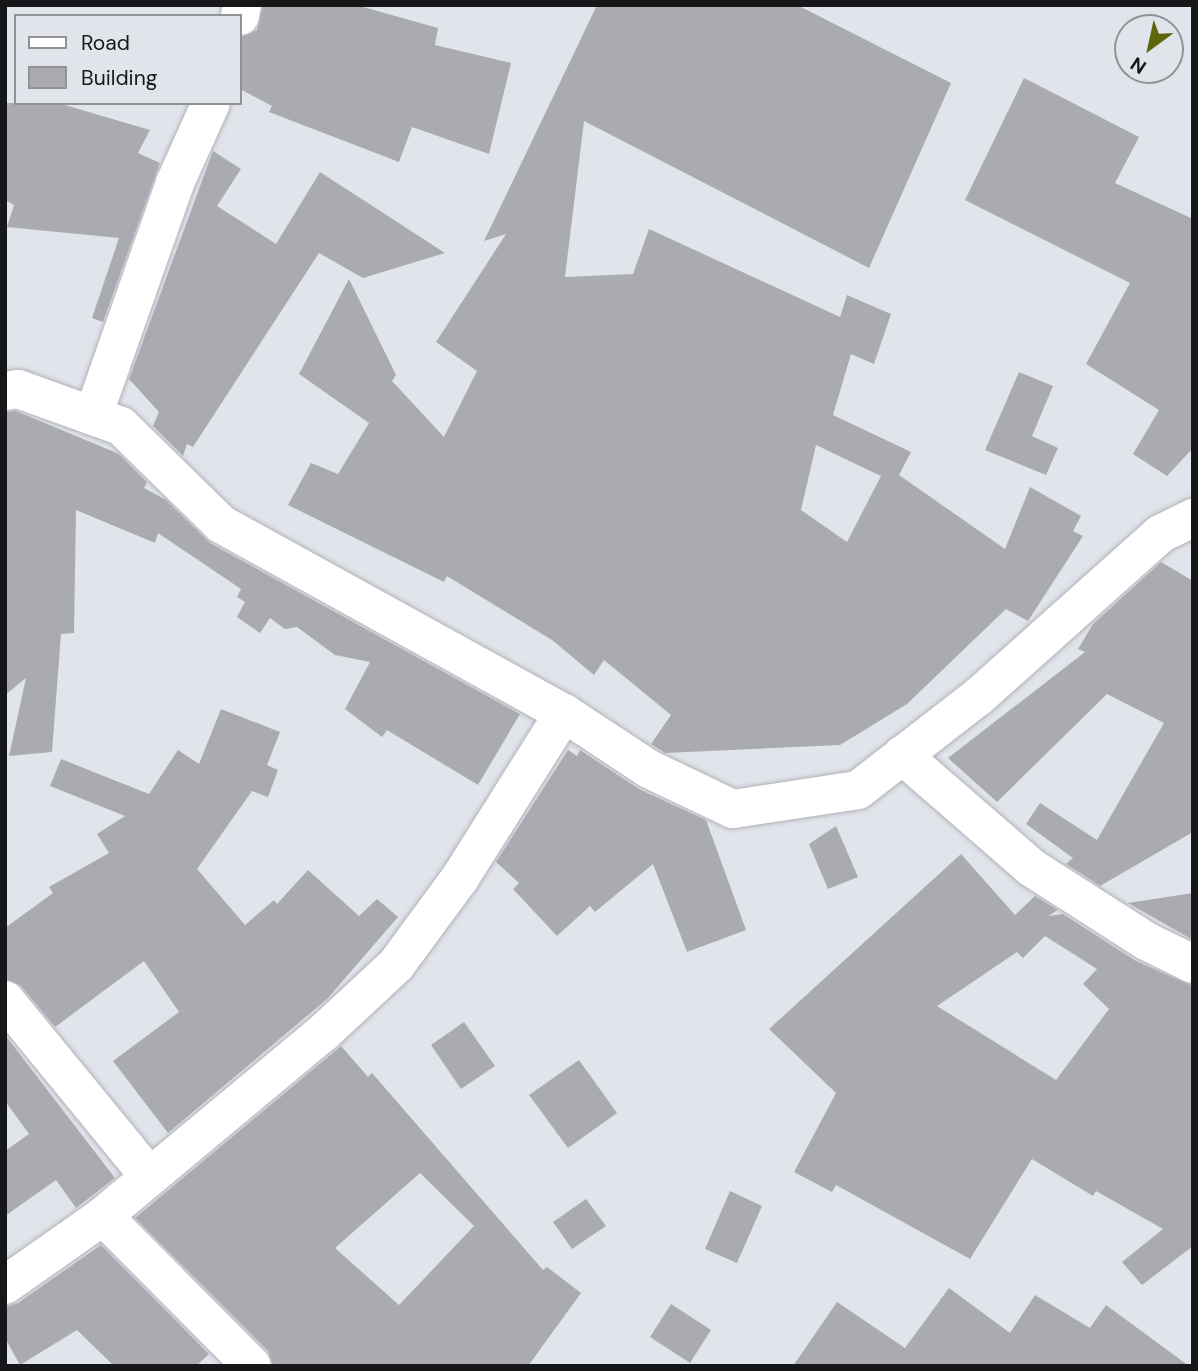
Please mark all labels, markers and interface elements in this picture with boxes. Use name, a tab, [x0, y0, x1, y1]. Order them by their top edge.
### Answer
legend	[14, 14, 242, 105]
north arrow	[1114, 14, 1184, 84]
text: Road	[81, 29, 130, 57]
text: N	[1126, 51, 1151, 80]
text: Building	[81, 64, 157, 92]

